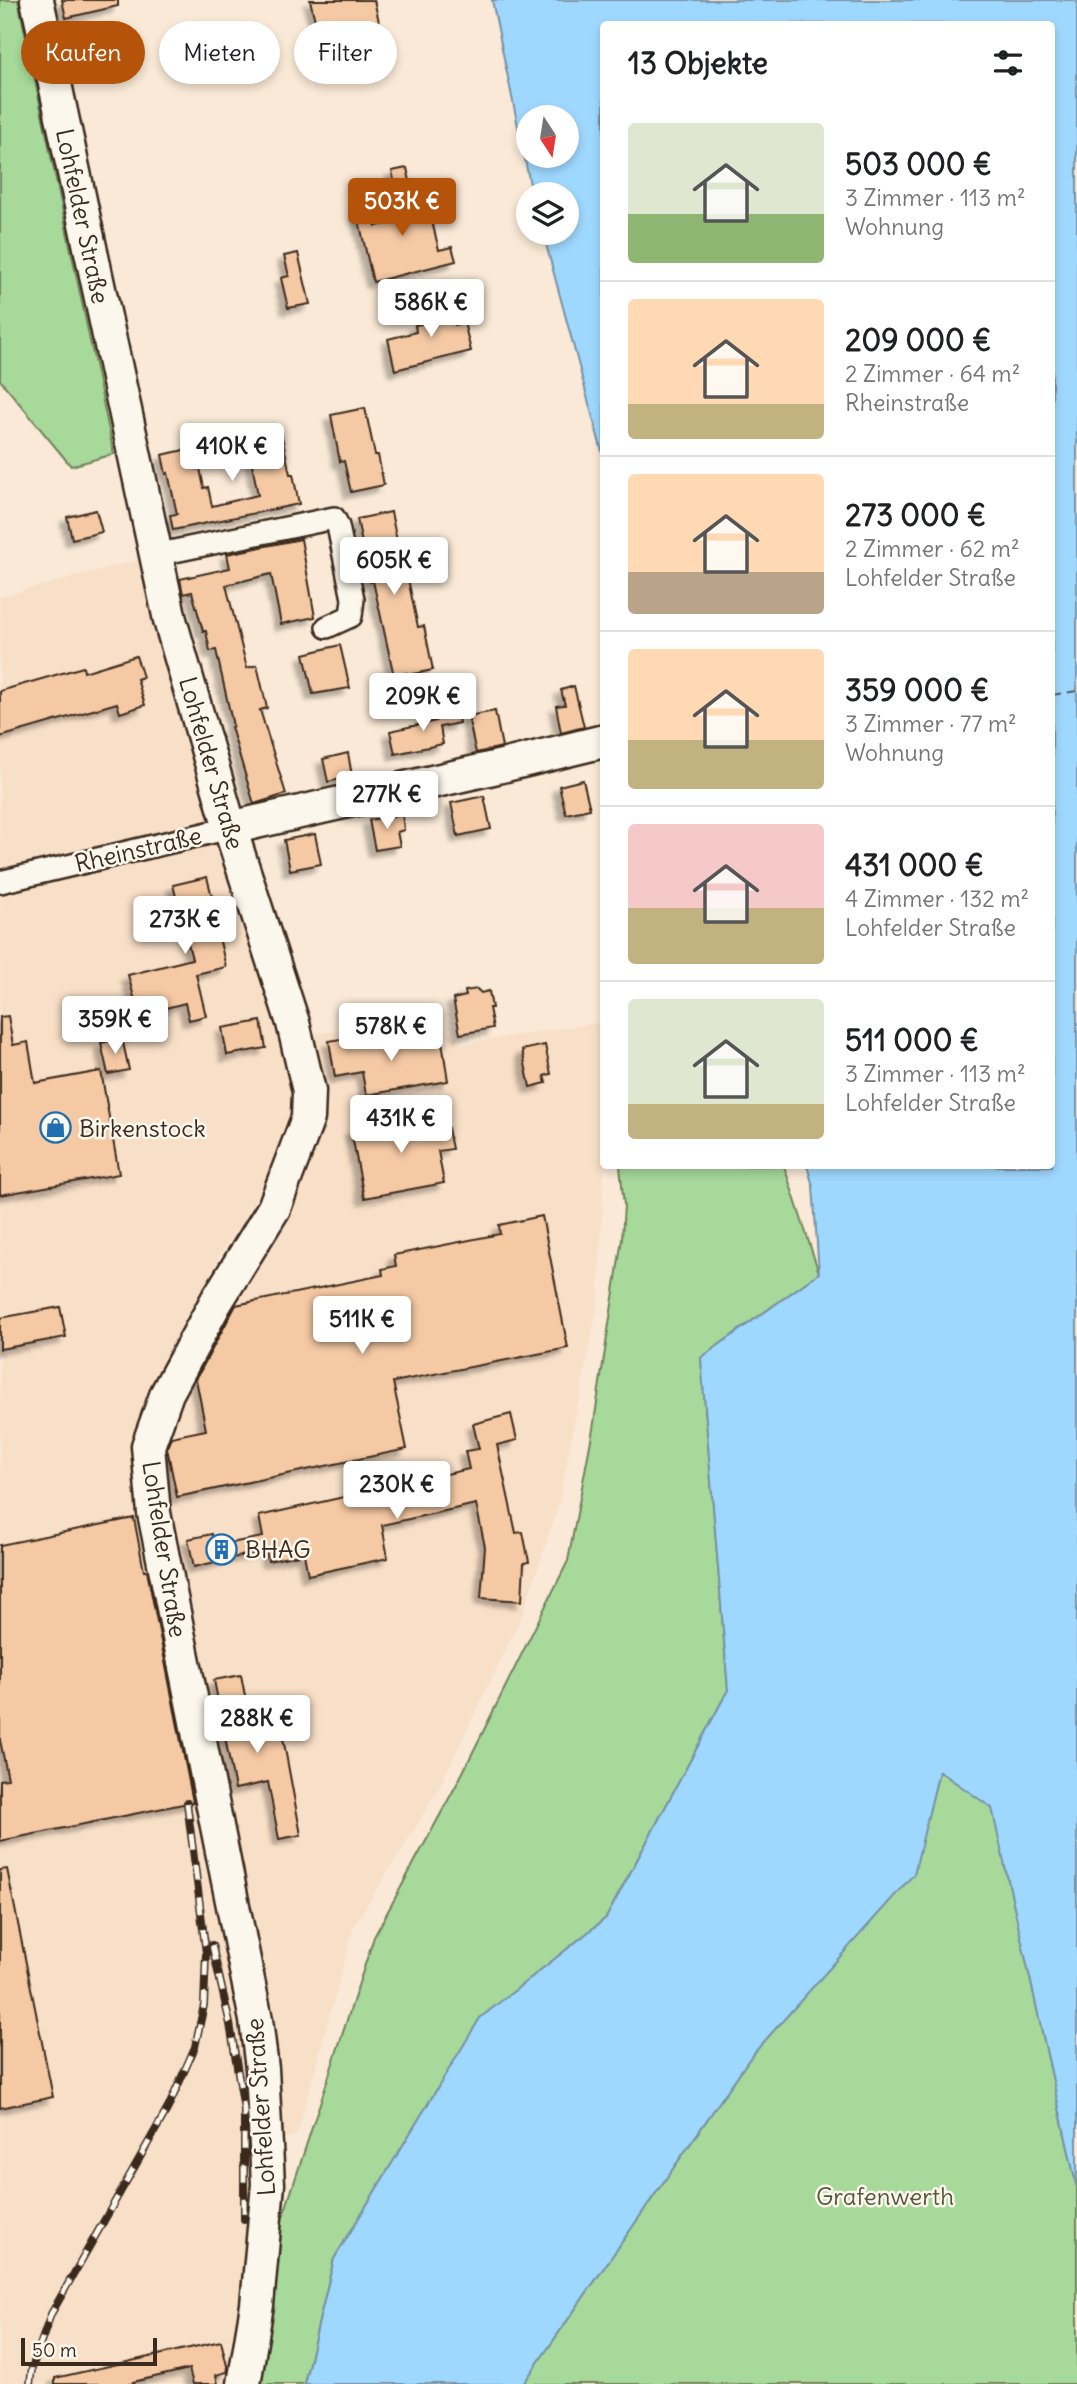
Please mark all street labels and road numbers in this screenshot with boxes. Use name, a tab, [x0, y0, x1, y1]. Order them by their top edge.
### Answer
street label: Lohfelder Straße	[50, 126, 116, 306]
street label: Lohfelder Straße	[173, 673, 251, 853]
street label: Rheinstraße	[72, 820, 204, 878]
street label: Lohfelder Straße	[136, 1459, 194, 1639]
street label: Lohfelder Straße	[239, 2017, 281, 2197]

